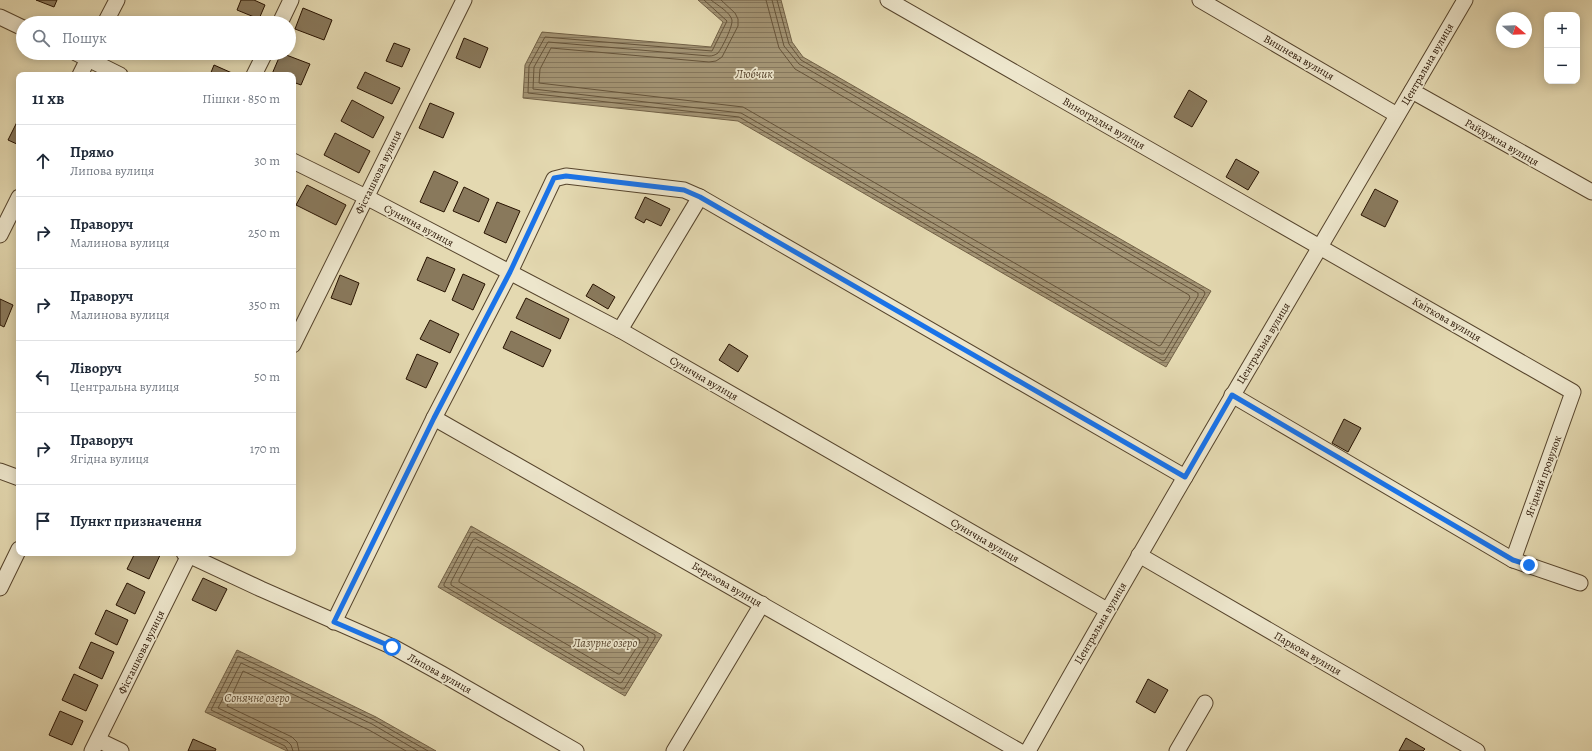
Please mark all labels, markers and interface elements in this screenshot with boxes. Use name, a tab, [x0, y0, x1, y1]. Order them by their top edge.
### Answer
north arrow	[1496, 12, 1532, 48]
map controls	[1544, 12, 1580, 84]
button: +	[1544, 12, 1580, 48]
search box	[16, 16, 296, 60]
street label: Центральна вулиця	[1398, 20, 1457, 108]
icon: search	[30, 27, 52, 49]
text: Пошук	[62, 28, 107, 48]
street label: Вишнева вулиця	[1261, 31, 1337, 84]
button: −	[1544, 48, 1580, 84]
water label: Любчик	[734, 66, 773, 82]
text: 11 хв	[32, 87, 64, 110]
text: Пішки · 850 m	[202, 90, 280, 107]
street label: Виноградна вулиця	[1060, 94, 1148, 153]
street label: Райдужна вулиця	[1462, 115, 1542, 170]
street label: Фісташкова вулиця	[352, 128, 405, 217]
text: Прямо	[70, 142, 114, 162]
icon: ahead	[32, 150, 54, 172]
text: 30 m	[254, 152, 280, 169]
text: Липова вулиця	[70, 162, 154, 179]
street label: Сунична вулиця	[381, 201, 456, 250]
text: Праворуч	[70, 214, 133, 234]
icon: right	[32, 222, 54, 244]
text: 250 m	[248, 224, 280, 241]
text: Малинова вулиця	[70, 234, 170, 251]
text: Праворуч	[70, 286, 133, 306]
icon: right	[32, 294, 54, 316]
street label: Квіткова вулиця	[1410, 294, 1484, 345]
text: 350 m	[249, 296, 280, 313]
street label: Центральна вулиця	[1233, 300, 1294, 387]
text: Малинова вулиця	[70, 306, 170, 323]
street label: Сунична вулиця	[667, 353, 741, 404]
text: Ліворуч	[70, 358, 122, 378]
icon: left	[32, 366, 54, 388]
text: 50 m	[254, 368, 280, 385]
text: Центральна вулиця	[70, 378, 179, 395]
text: Праворуч	[70, 430, 133, 450]
street label: Ягідний провулок	[1522, 433, 1565, 519]
icon: right	[32, 438, 54, 460]
text: 170 m	[250, 440, 280, 457]
text: Ягідна вулиця	[70, 450, 149, 467]
icon: arrive	[32, 510, 54, 532]
text: Пункт призначення	[70, 511, 202, 531]
street label: Сунична вулиця	[948, 515, 1022, 566]
route end	[1520, 556, 1538, 574]
street label: Березова вулиця	[689, 558, 765, 611]
street label: Центральна вулиця	[1071, 579, 1130, 667]
street label: Фісташкова вулиця	[115, 608, 168, 697]
street label: Паркова вулиця	[1271, 628, 1344, 679]
water label: Лазурне озеро	[572, 635, 637, 651]
route start	[383, 638, 401, 656]
street label: Липова вулиця	[405, 650, 475, 697]
water label: Сонячне озеро	[224, 690, 290, 706]

